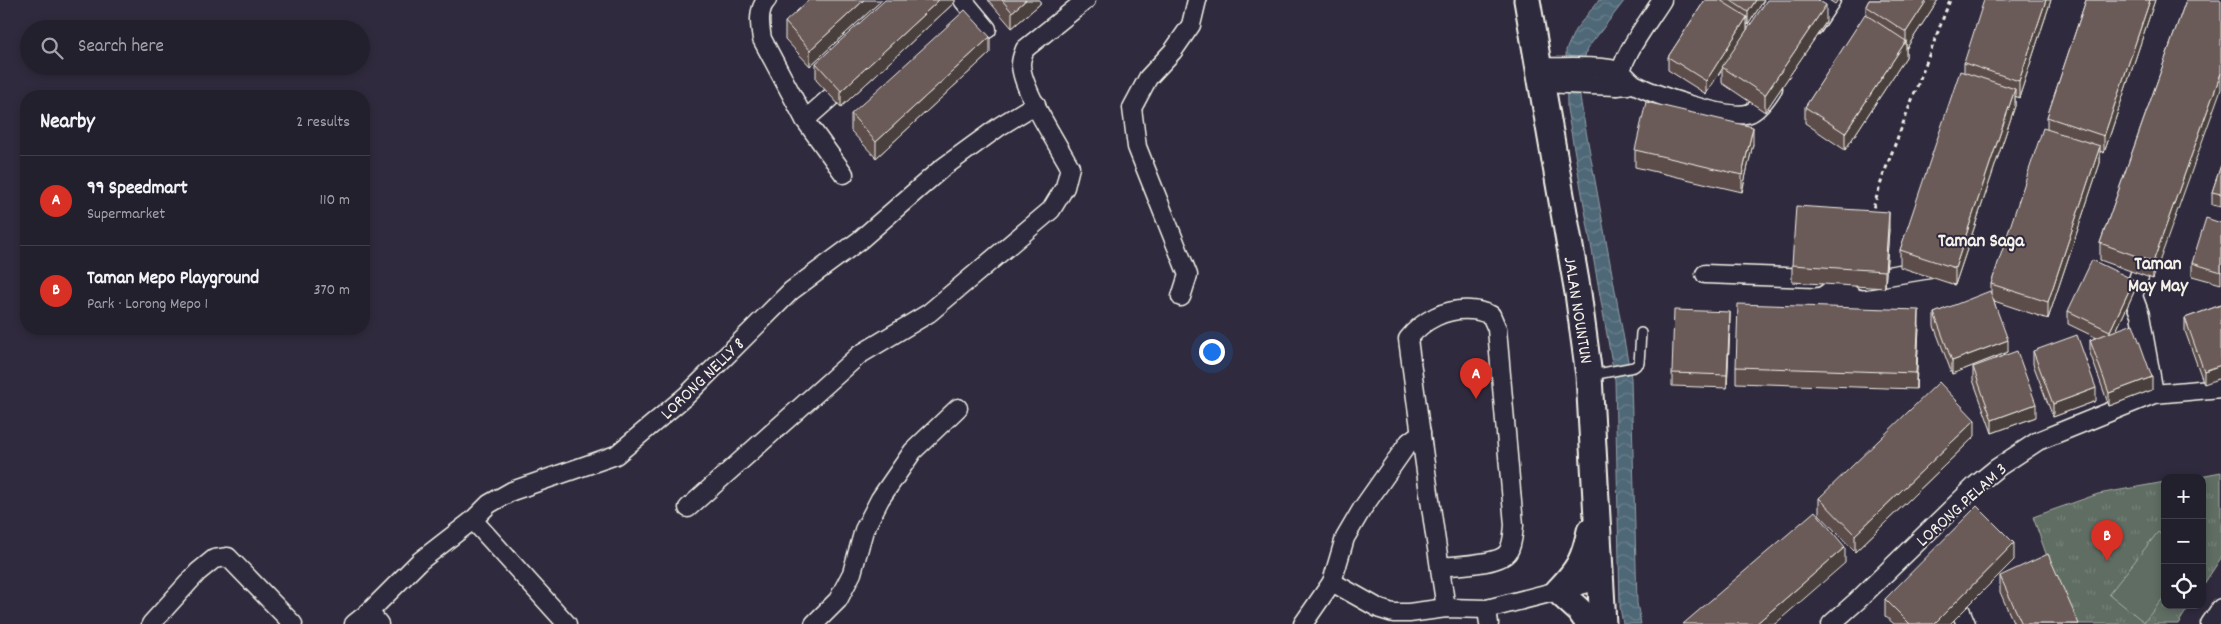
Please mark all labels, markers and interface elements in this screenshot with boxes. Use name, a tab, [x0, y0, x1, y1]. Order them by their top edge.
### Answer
search box	[20, 20, 370, 75]
icon: search	[38, 34, 66, 62]
text: Search here	[78, 34, 164, 61]
text: Nearby	[40, 108, 95, 138]
text: 2 results	[296, 111, 350, 134]
text: 99 Speedmart	[87, 176, 188, 203]
text: A	[52, 189, 60, 212]
text: 110 m	[320, 189, 350, 212]
text: Supermarket	[87, 203, 165, 226]
district label: Taman Saga	[1938, 229, 2025, 256]
district label: Taman May May	[2128, 252, 2189, 301]
street label: JALAN NOUNTUN	[1556, 255, 1597, 366]
text: Taman Mepo Playground	[87, 266, 259, 293]
text: B	[52, 279, 60, 302]
text: 370 m	[313, 279, 350, 302]
text: Park · Lorong Mepo 1	[87, 293, 208, 316]
street label: LORONG NELLY 8	[656, 333, 751, 427]
your location	[1199, 339, 1225, 365]
pin: A	[1460, 358, 1492, 399]
street label: LORONG PELAM 3	[1912, 458, 2014, 554]
map controls	[2161, 474, 2206, 609]
button: +	[2161, 474, 2206, 519]
button: −	[2161, 519, 2206, 564]
pin: B	[2091, 520, 2123, 561]
button: locate	[2161, 564, 2206, 609]

